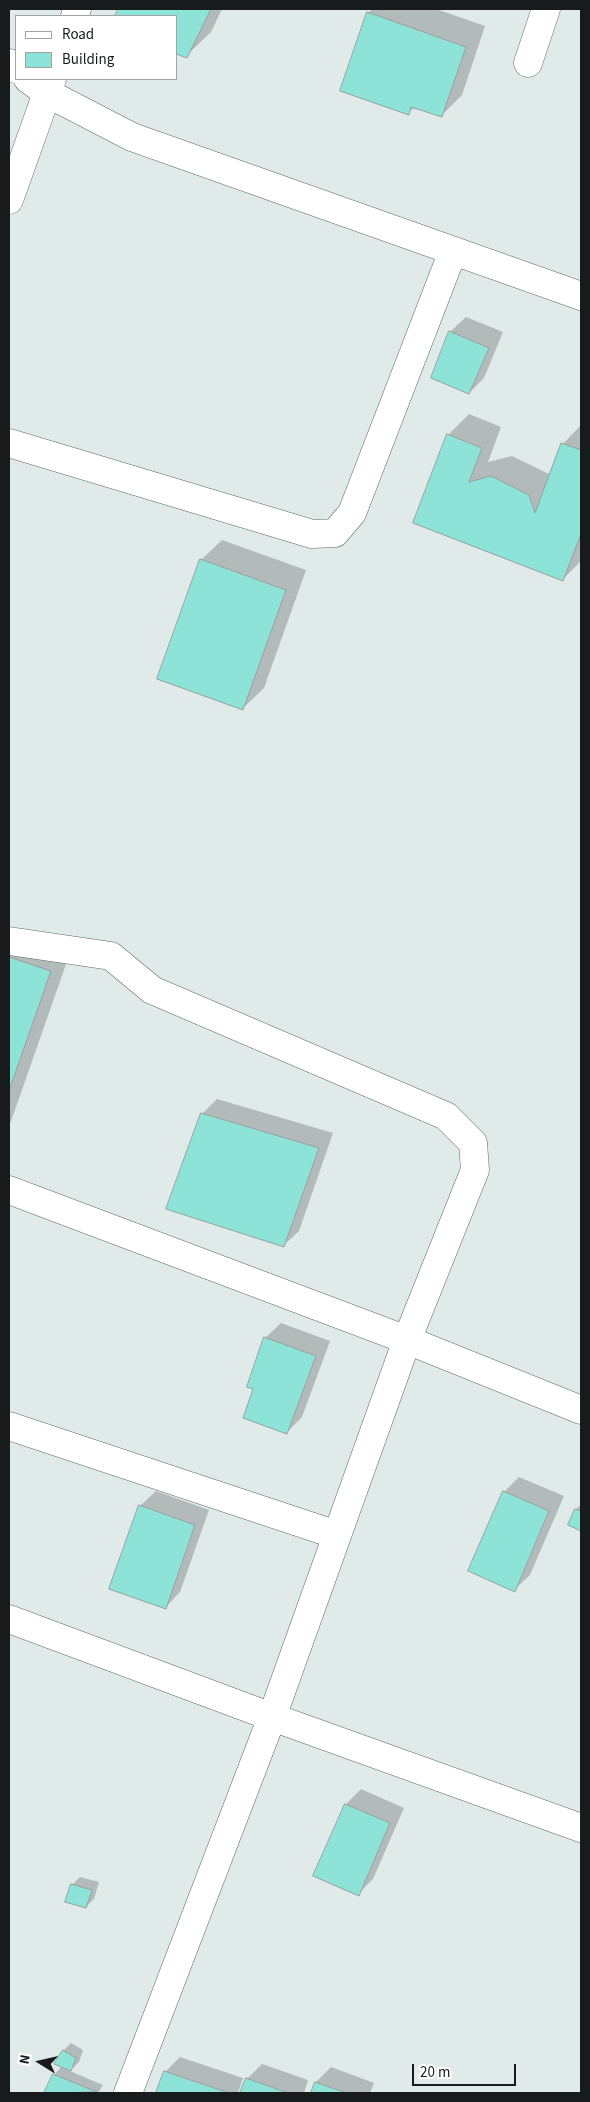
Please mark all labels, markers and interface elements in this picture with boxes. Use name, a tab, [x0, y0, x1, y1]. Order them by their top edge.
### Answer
legend	[15, 15, 178, 80]
text: Road	[62, 24, 94, 45]
text: Building	[62, 49, 114, 70]
north arrow	[15, 2037, 65, 2087]
text: N	[15, 2053, 36, 2066]
scale bar	[415, 2054, 519, 2086]
text: 20 m	[420, 2062, 450, 2083]

